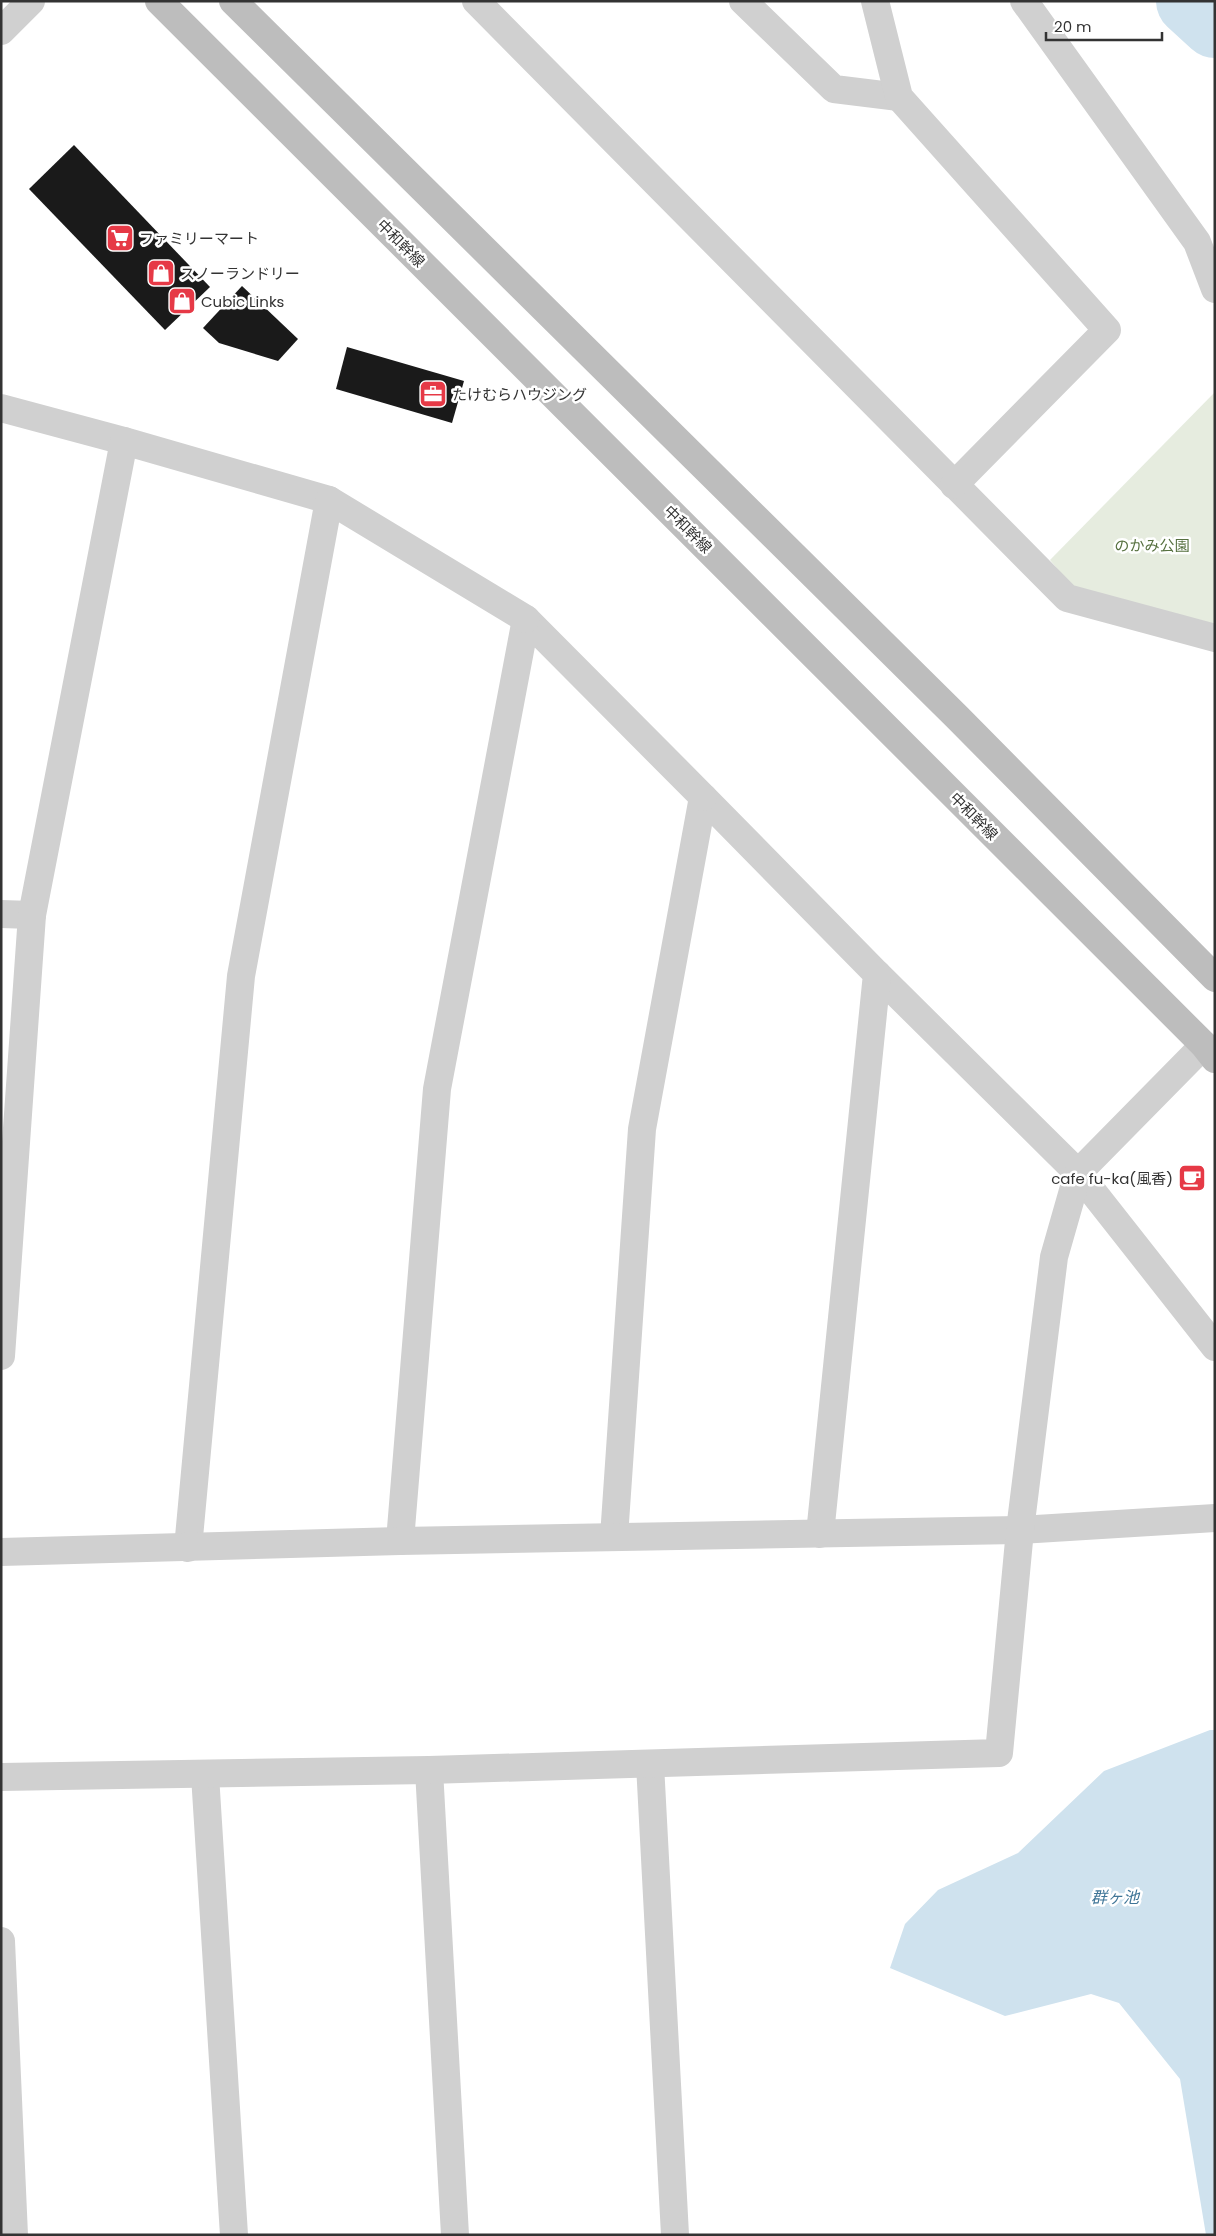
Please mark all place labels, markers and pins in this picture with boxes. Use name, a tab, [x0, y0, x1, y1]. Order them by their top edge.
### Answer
supermarket icon: ファミリーマート	[105, 223, 135, 253]
place label: ファミリーマート	[139, 228, 259, 249]
shop icon: スノーランドリー	[146, 258, 176, 288]
place label: スノーランドリー	[180, 263, 300, 284]
shop icon: Cubic Links	[167, 286, 197, 316]
place label: Cubic Links	[201, 291, 285, 312]
office icon: たけむらハウジング	[418, 379, 448, 409]
place label: たけむらハウジング	[452, 384, 587, 405]
cafe icon: cafe fu-ka(風香)	[1177, 1163, 1207, 1193]
place label: cafe fu-ka(風香)	[1051, 1168, 1173, 1189]

